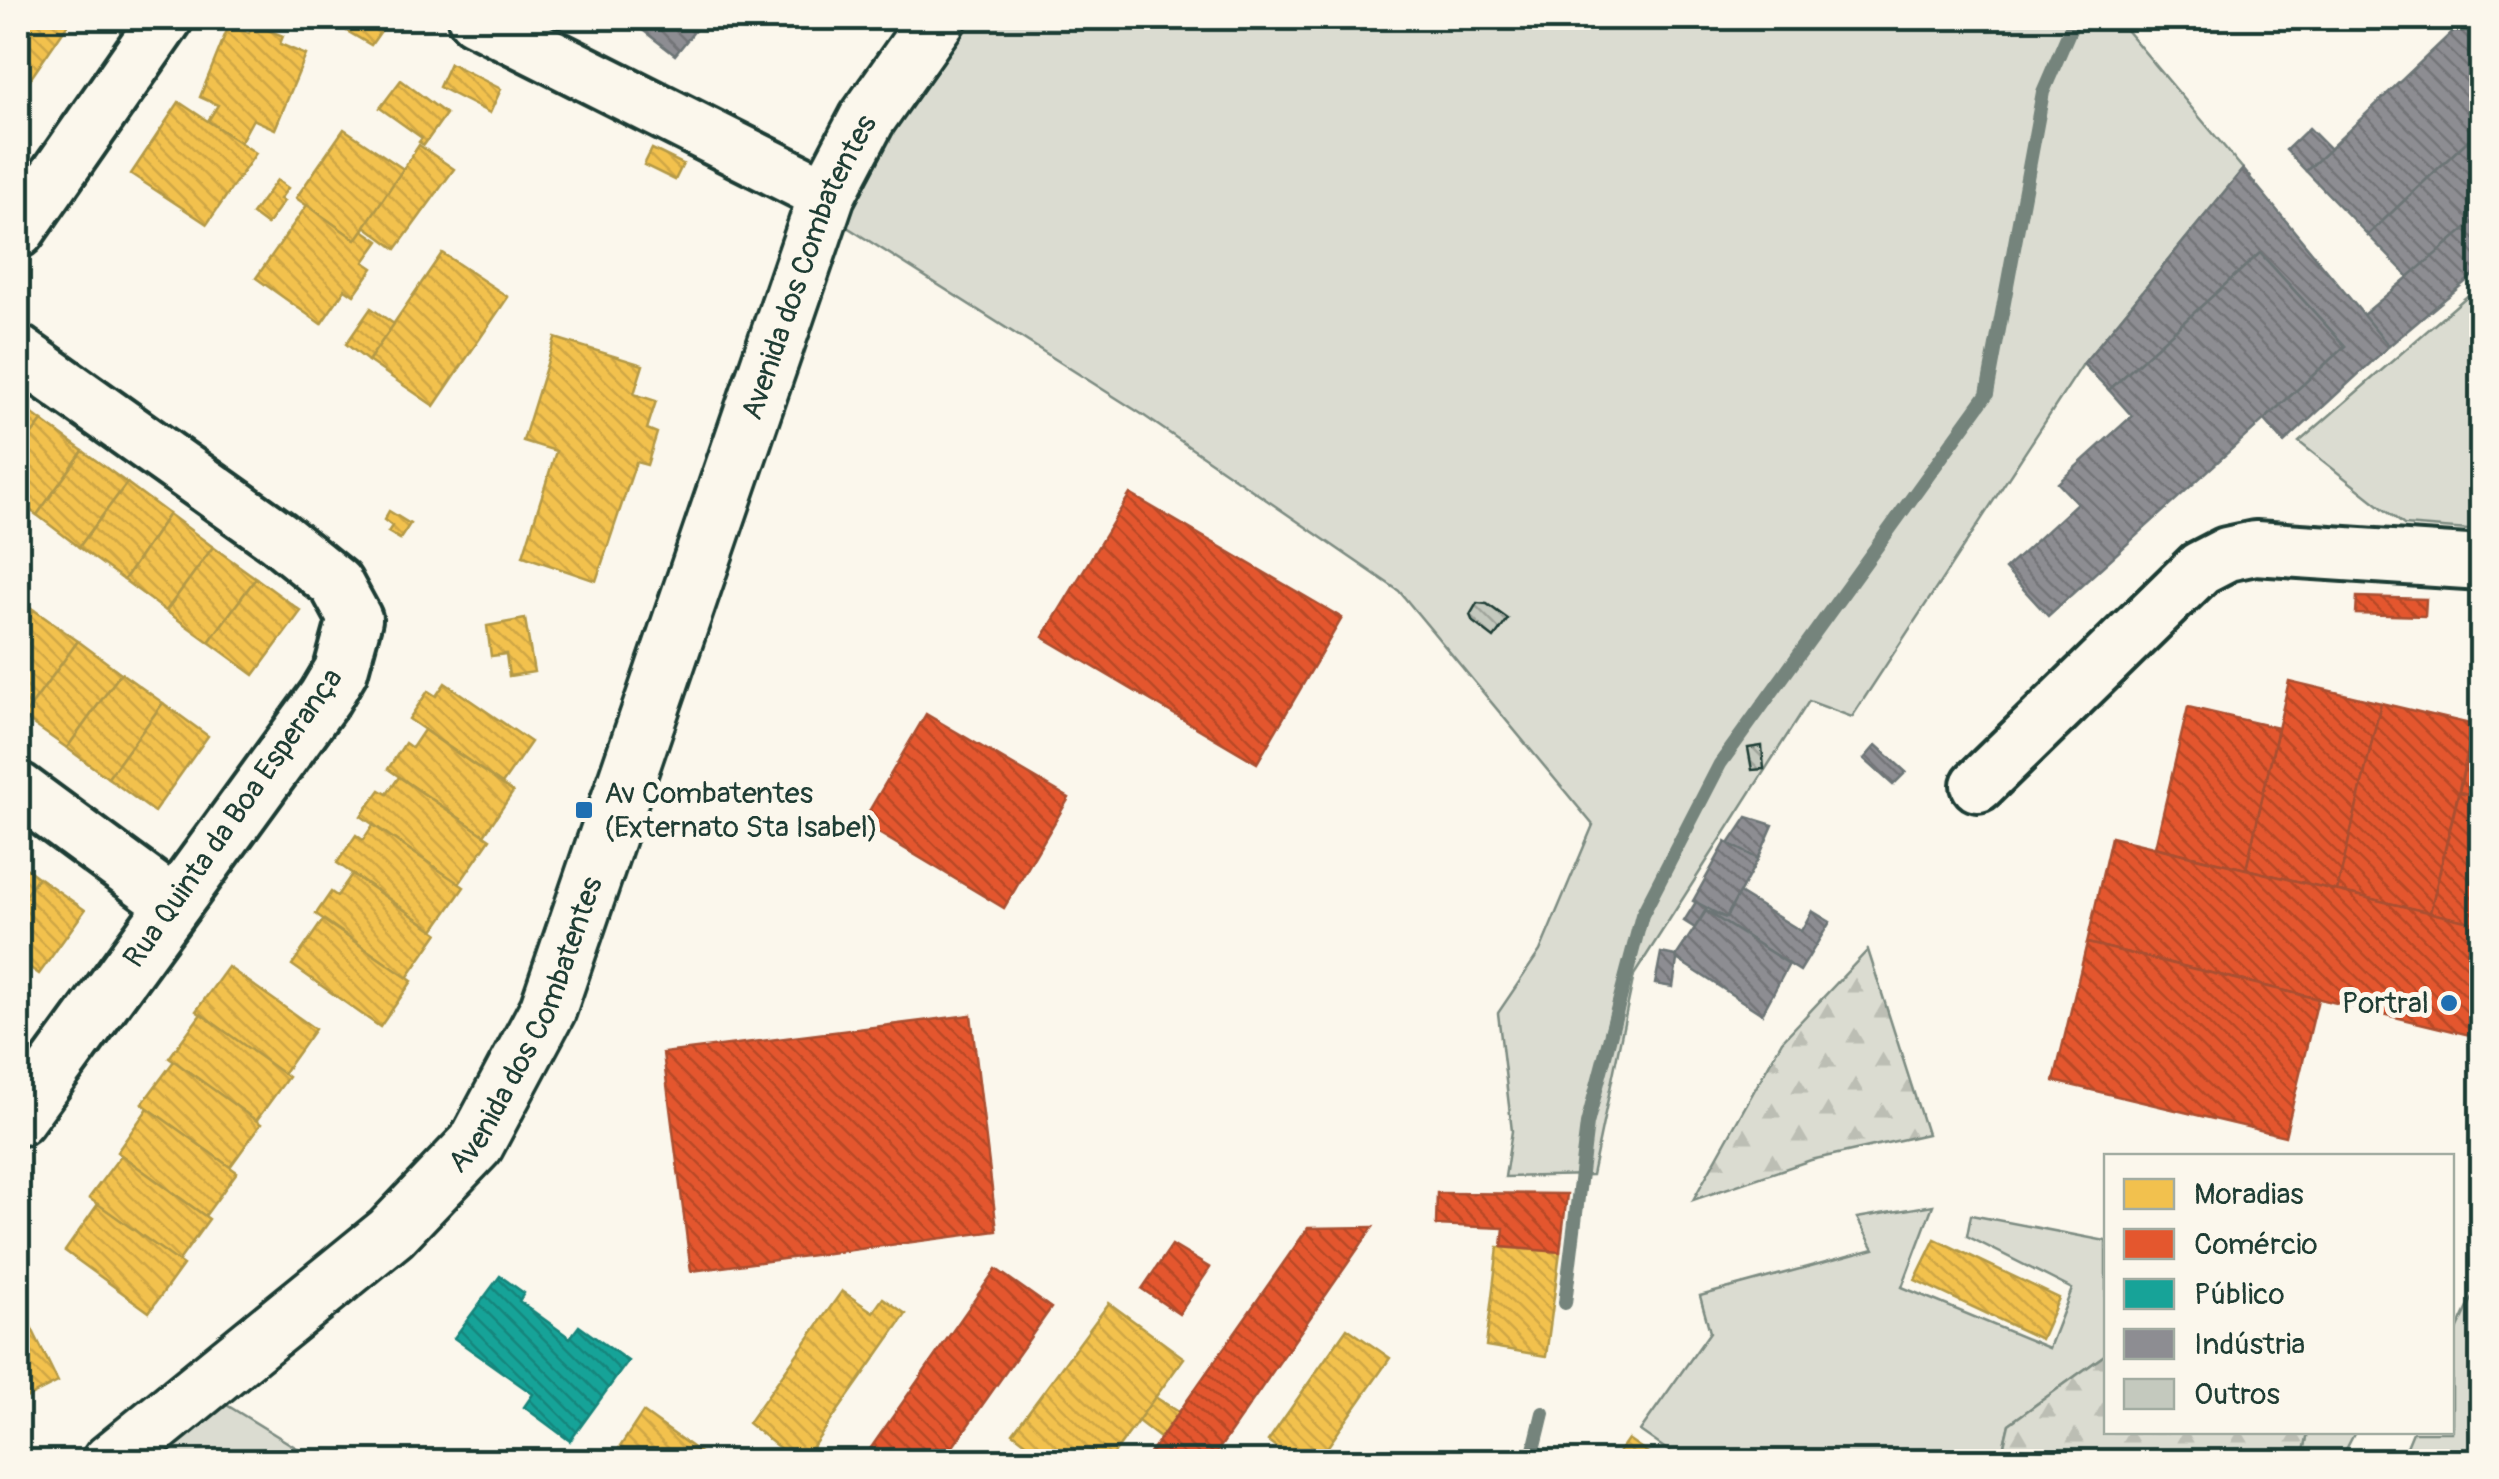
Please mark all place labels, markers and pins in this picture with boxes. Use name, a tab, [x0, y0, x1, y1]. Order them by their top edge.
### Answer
place label: Av Combatentes (Externato Sta Isabel)	[604, 775, 878, 846]
marker: Av Combatentes (Externato Sta Isabel)	[573, 799, 595, 821]
place label: Portral	[2342, 985, 2429, 1022]
marker: Portral	[2438, 992, 2460, 1014]

